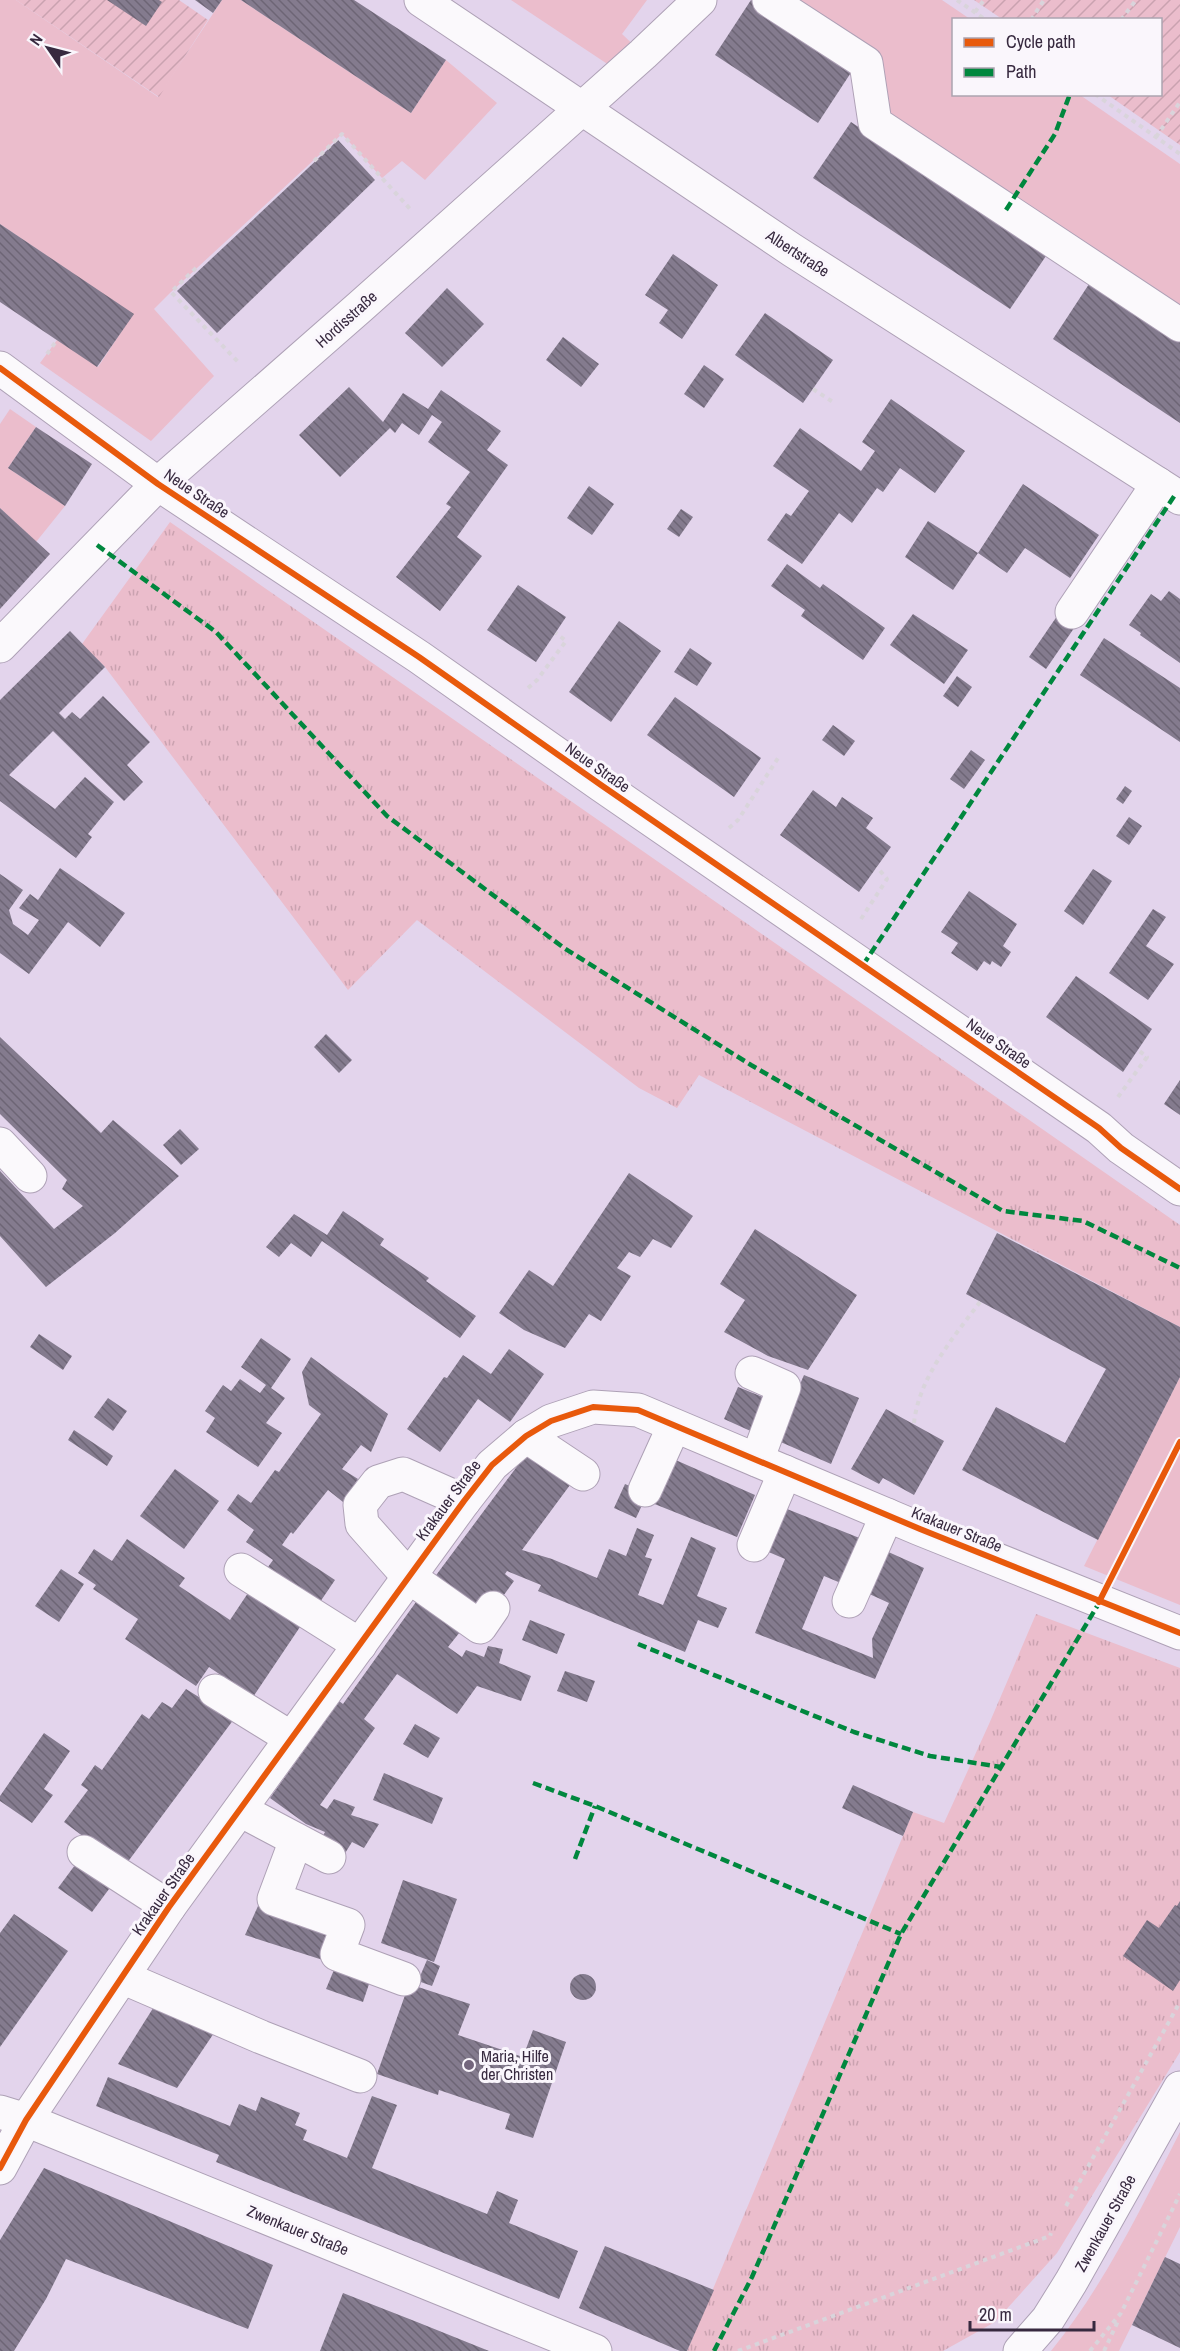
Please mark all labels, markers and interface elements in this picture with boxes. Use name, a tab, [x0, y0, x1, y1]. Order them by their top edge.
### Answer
north arrow	[18, 18, 78, 78]
legend	[952, 18, 1162, 96]
text: N	[24, 29, 47, 50]
text: Cycle path	[1006, 29, 1076, 54]
text: Path	[1006, 59, 1036, 84]
street label: Albertstraße	[761, 224, 834, 282]
street label: Hordisstraße	[310, 285, 382, 353]
street label: Neue Straße	[160, 463, 234, 523]
street label: Neue Straße	[561, 737, 635, 797]
street label: Neue Straße	[962, 1013, 1036, 1073]
street label: Krakauer Straße	[410, 1455, 486, 1545]
street label: Krakauer Straße	[908, 1501, 1006, 1557]
street label: Krakauer Straße	[126, 1848, 200, 1940]
place label: Maria, Hilfe der Christen	[481, 2045, 553, 2085]
marker: Maria, Hilfe der Christen	[462, 2058, 476, 2072]
street label: Zwenkauer Straße	[1069, 2170, 1141, 2276]
street label: Zwenkauer Straße	[244, 2200, 352, 2260]
scale bar	[970, 2294, 1094, 2332]
text: 20 m	[979, 2302, 1012, 2327]

